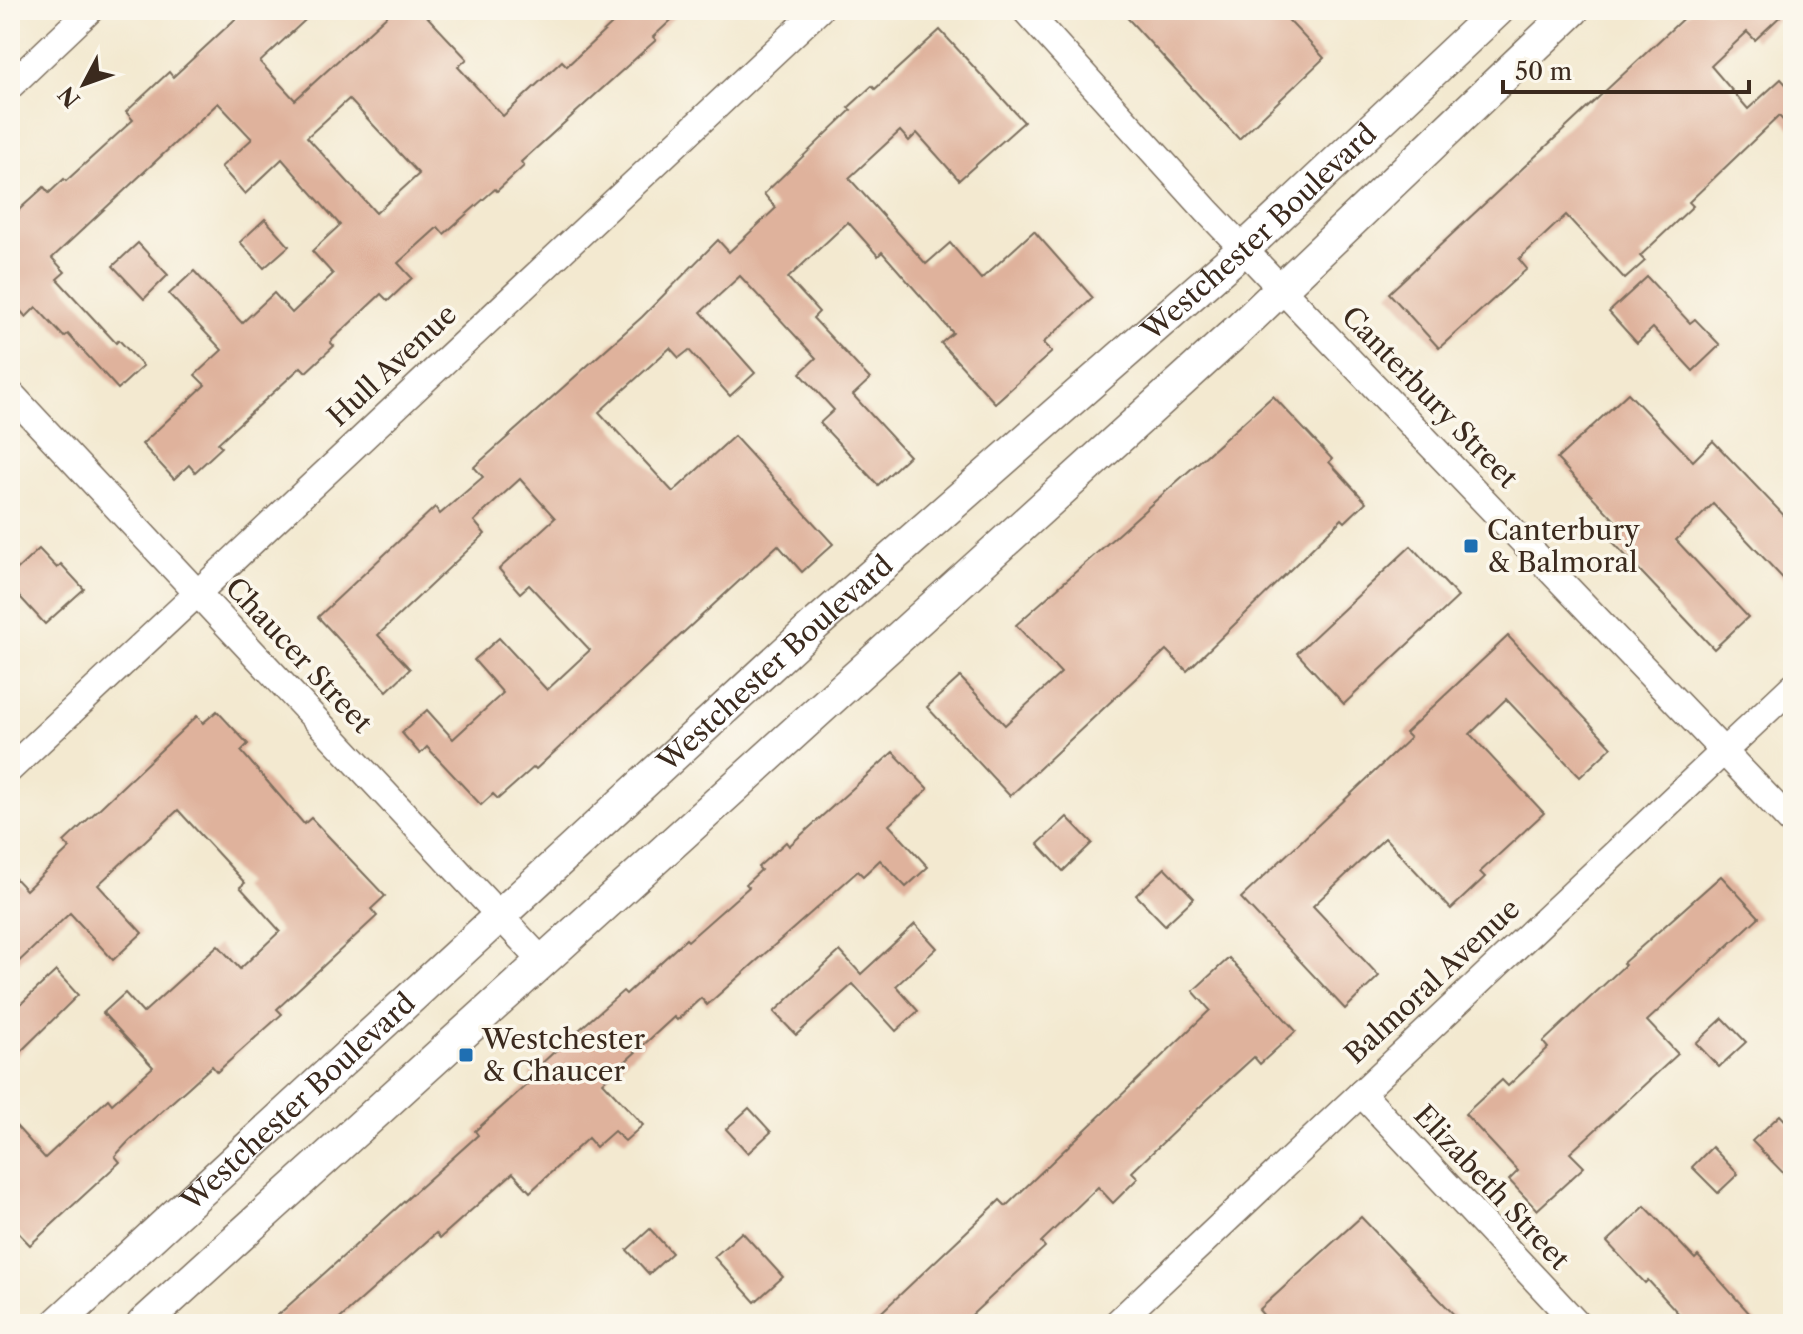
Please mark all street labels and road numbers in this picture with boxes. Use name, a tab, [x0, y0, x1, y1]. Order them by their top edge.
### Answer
street label: Westchester Boulevard	[1134, 117, 1383, 348]
street label: Hull Avenue	[321, 297, 463, 433]
street label: Canterbury Street	[1335, 299, 1525, 495]
street label: Westchester Boulevard	[650, 548, 900, 779]
street label: Chaucer Street	[219, 570, 380, 740]
street label: Balmoral Avenue	[1338, 891, 1526, 1071]
street label: Westchester Boulevard	[174, 986, 422, 1218]
street label: Elizabeth Street	[1407, 1098, 1577, 1276]

